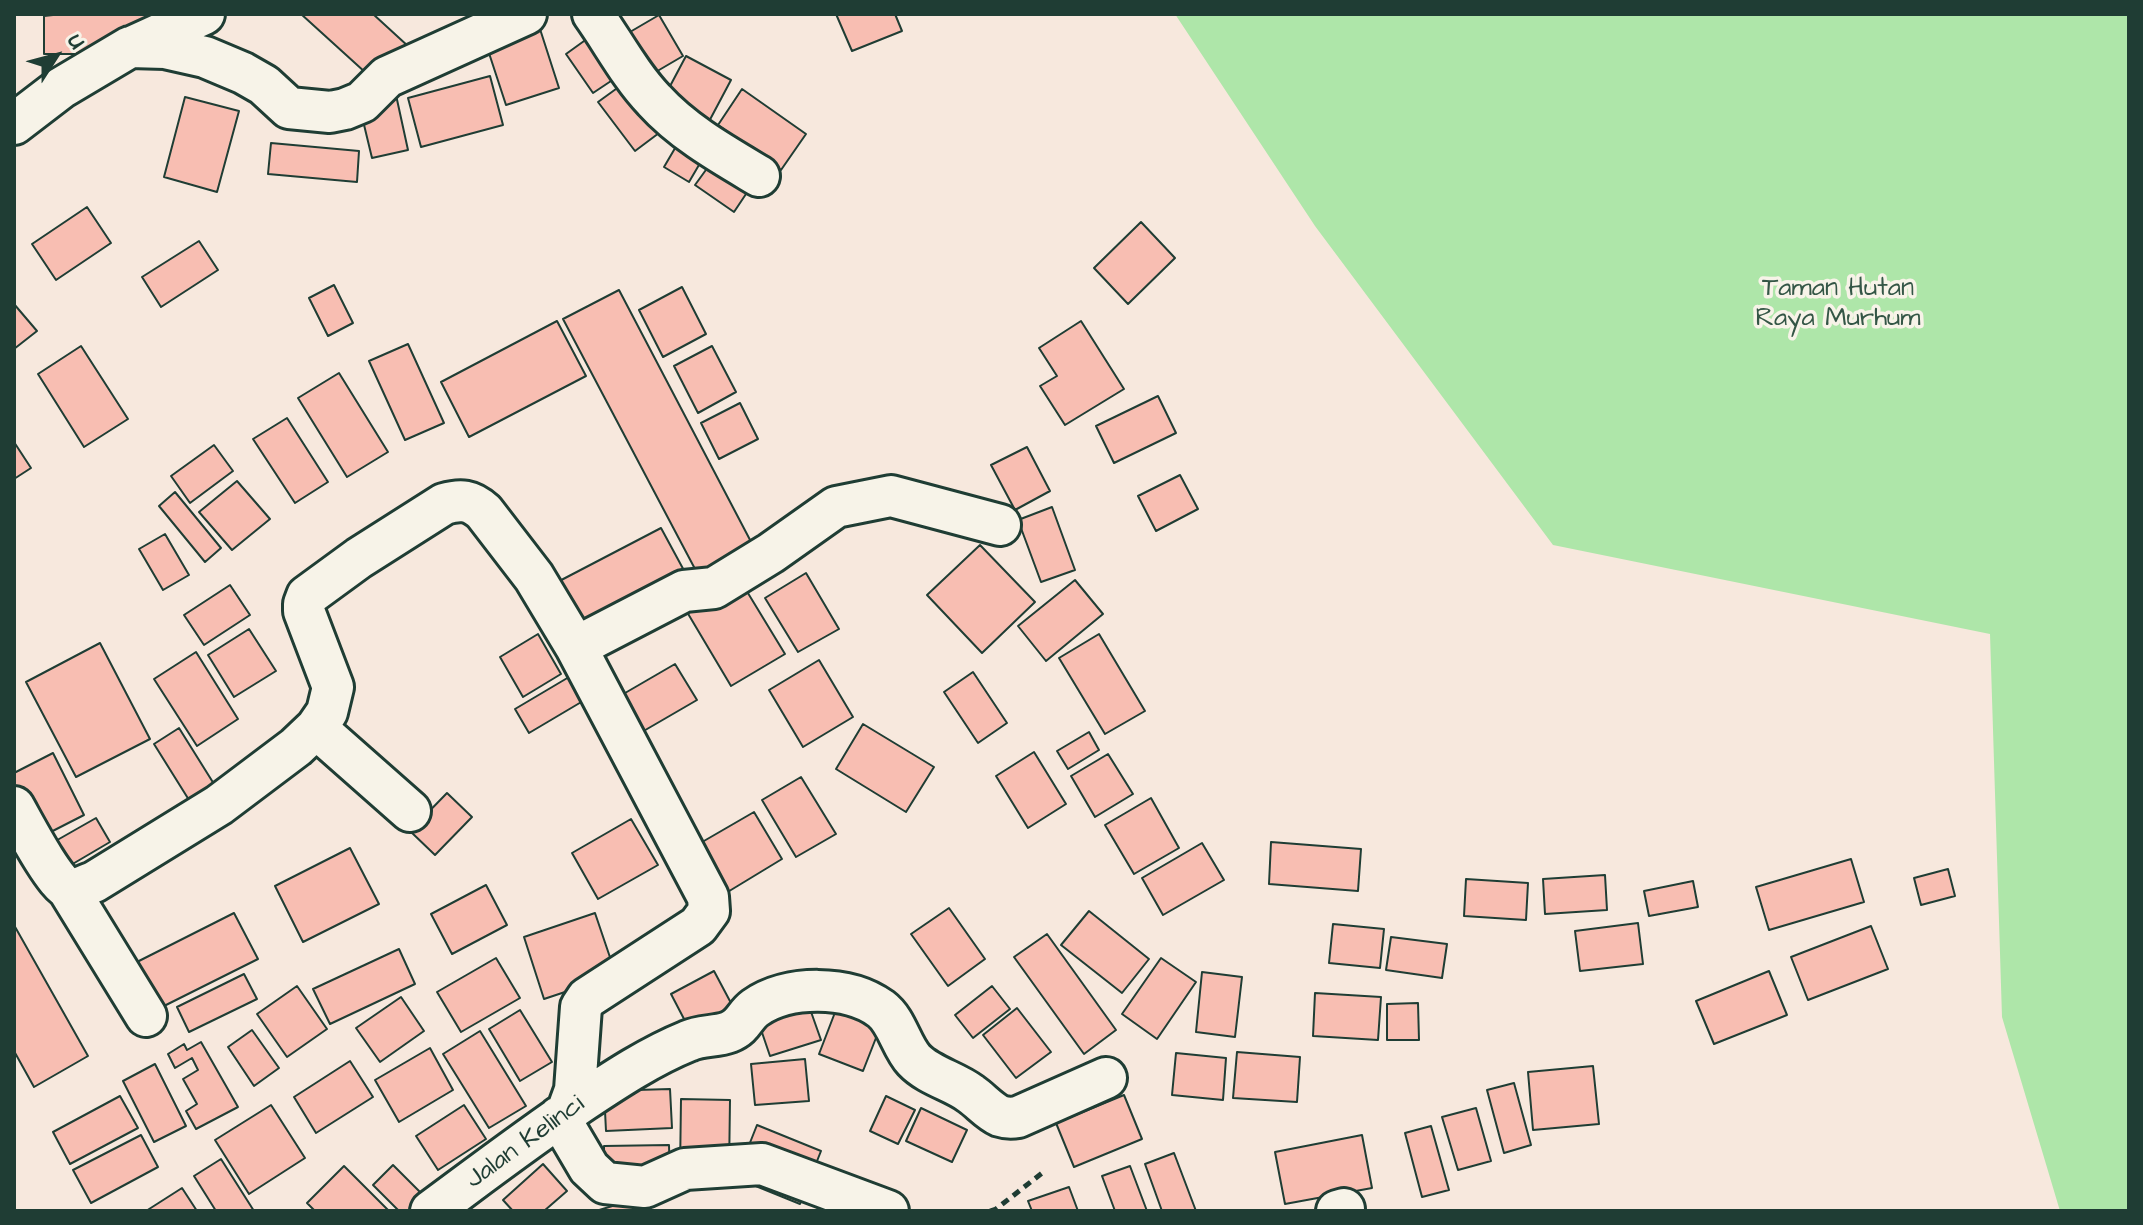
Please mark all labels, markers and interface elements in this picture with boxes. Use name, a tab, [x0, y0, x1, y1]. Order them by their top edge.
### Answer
north arrow	[16, 16, 96, 96]
text: U	[60, 27, 92, 56]
park label: Taman Hutan Raya Murhum	[1755, 274, 1921, 336]
street label: Jalan Kelinci	[461, 1090, 591, 1196]

